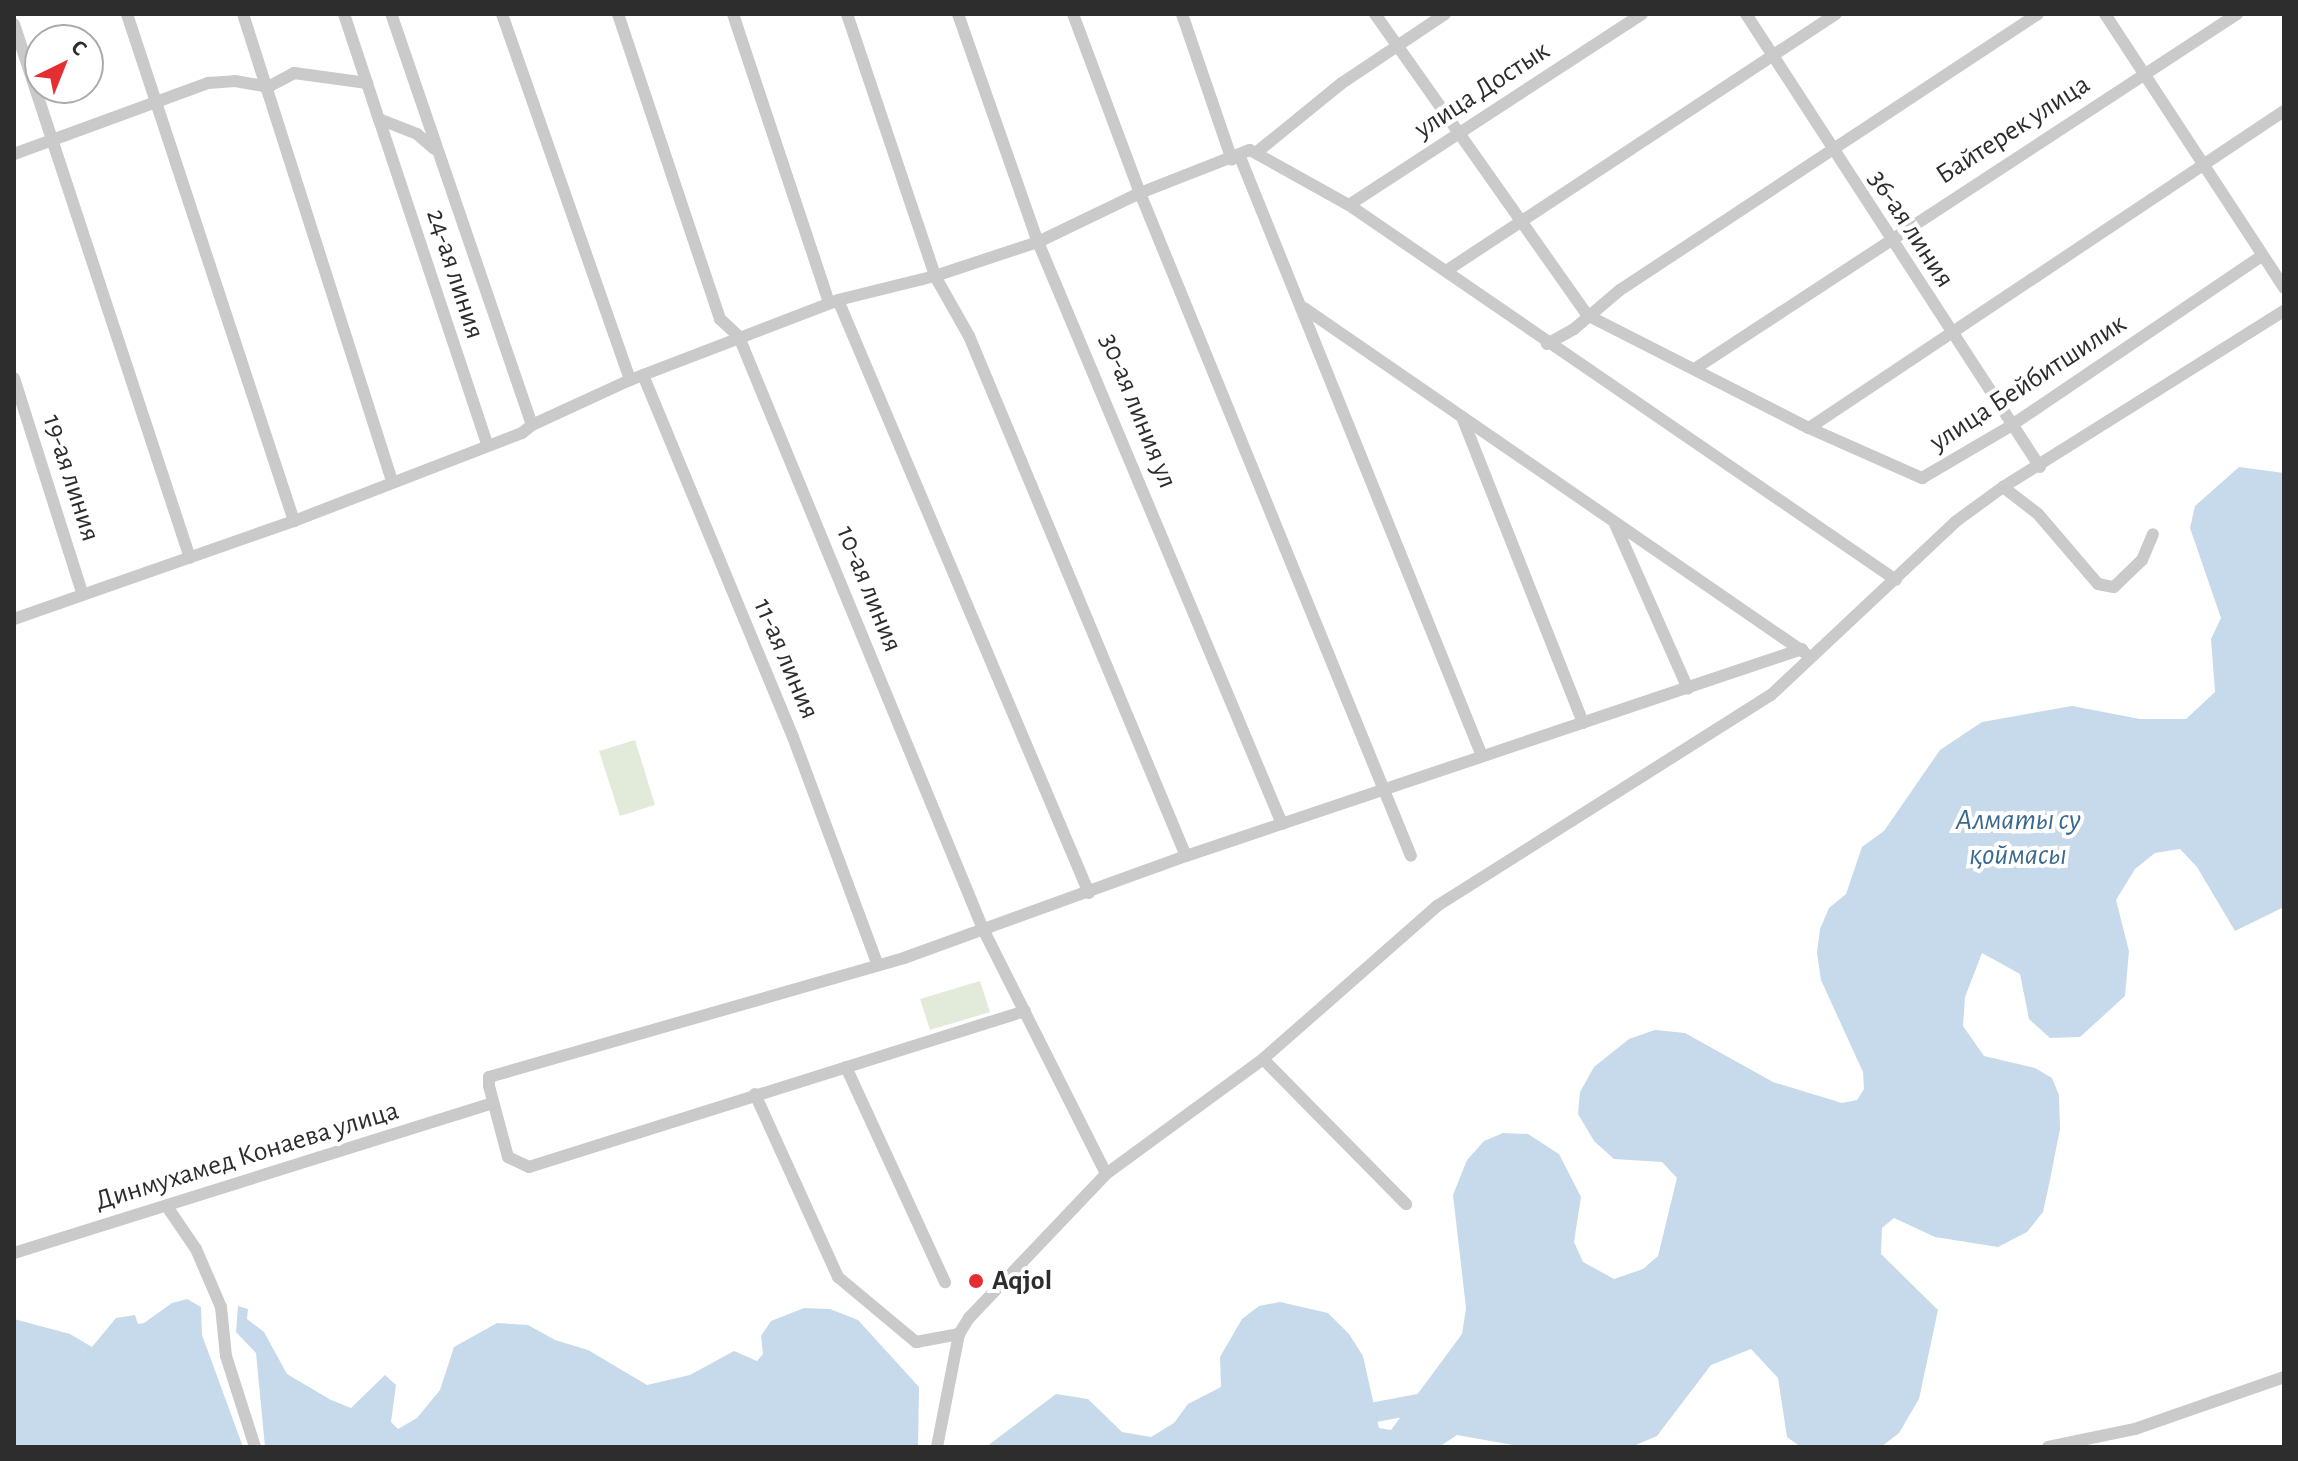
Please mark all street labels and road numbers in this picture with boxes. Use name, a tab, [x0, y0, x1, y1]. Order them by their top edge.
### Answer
street label: улица Достык	[1408, 34, 1556, 146]
street label: Байтерек улица	[1930, 68, 2096, 192]
street label: 36-ая линия	[1861, 164, 1961, 294]
street label: 24-ая линия	[418, 205, 492, 343]
street label: улица Бейбитшилик	[1923, 307, 2133, 459]
street label: 30-ая линия ул	[1092, 329, 1184, 493]
street label: 19-ая линия	[35, 410, 107, 546]
street label: 10-ая линия	[829, 521, 909, 657]
street label: 11-ая линия	[746, 594, 826, 724]
street label: Динмухамед Конаева улица	[91, 1094, 403, 1218]

